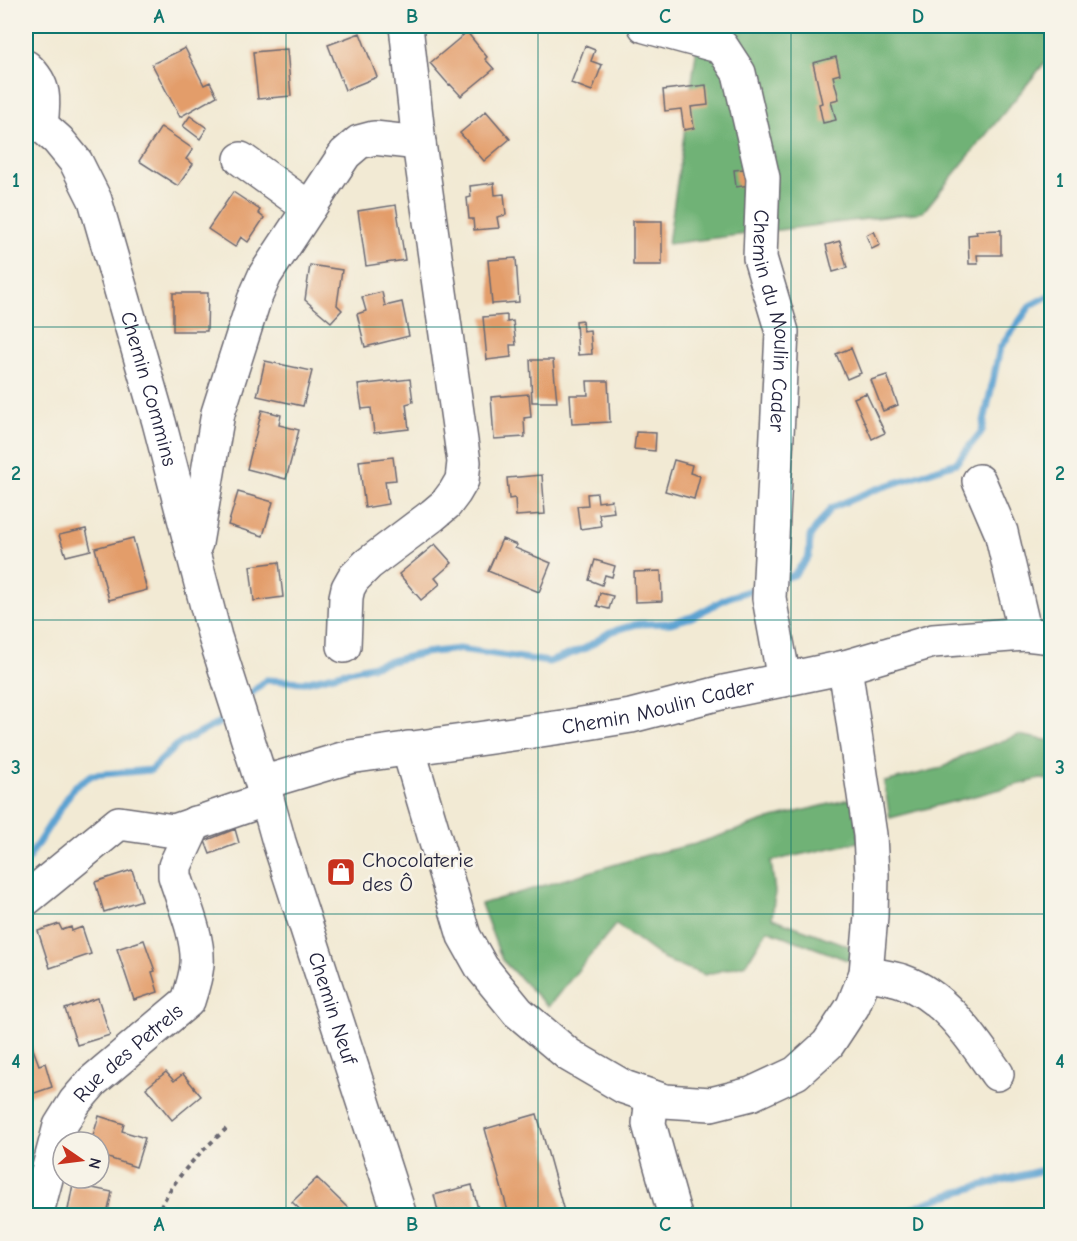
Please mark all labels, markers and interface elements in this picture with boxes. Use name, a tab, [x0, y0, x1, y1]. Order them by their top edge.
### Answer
text: A	[153, 5, 165, 28]
text: B	[406, 5, 418, 28]
text: C	[659, 5, 671, 28]
text: D	[912, 5, 924, 28]
text: 1	[12, 169, 20, 192]
text: 1	[1056, 169, 1064, 192]
street label: Chemin du Moulin Cader	[748, 209, 794, 433]
street label: Chemin Commins	[116, 309, 182, 469]
text: 2	[11, 462, 21, 485]
text: 2	[1055, 462, 1065, 485]
street label: Chemin Moulin Cader	[560, 674, 757, 739]
text: 3	[11, 756, 21, 779]
text: 3	[1055, 756, 1065, 779]
place label: Chocolaterie des Ô	[362, 848, 473, 896]
shop icon: Chocolaterie des Ô	[325, 856, 357, 888]
street label: Chemin Neuf	[303, 949, 362, 1068]
street label: Rue des Petrels	[68, 999, 188, 1107]
text: 4	[11, 1050, 21, 1073]
text: 4	[1055, 1050, 1065, 1073]
north arrow	[51, 1130, 111, 1190]
text: N	[85, 1156, 105, 1171]
text: A	[153, 1213, 165, 1236]
text: B	[406, 1213, 418, 1236]
text: C	[659, 1213, 671, 1236]
text: D	[912, 1213, 924, 1236]

